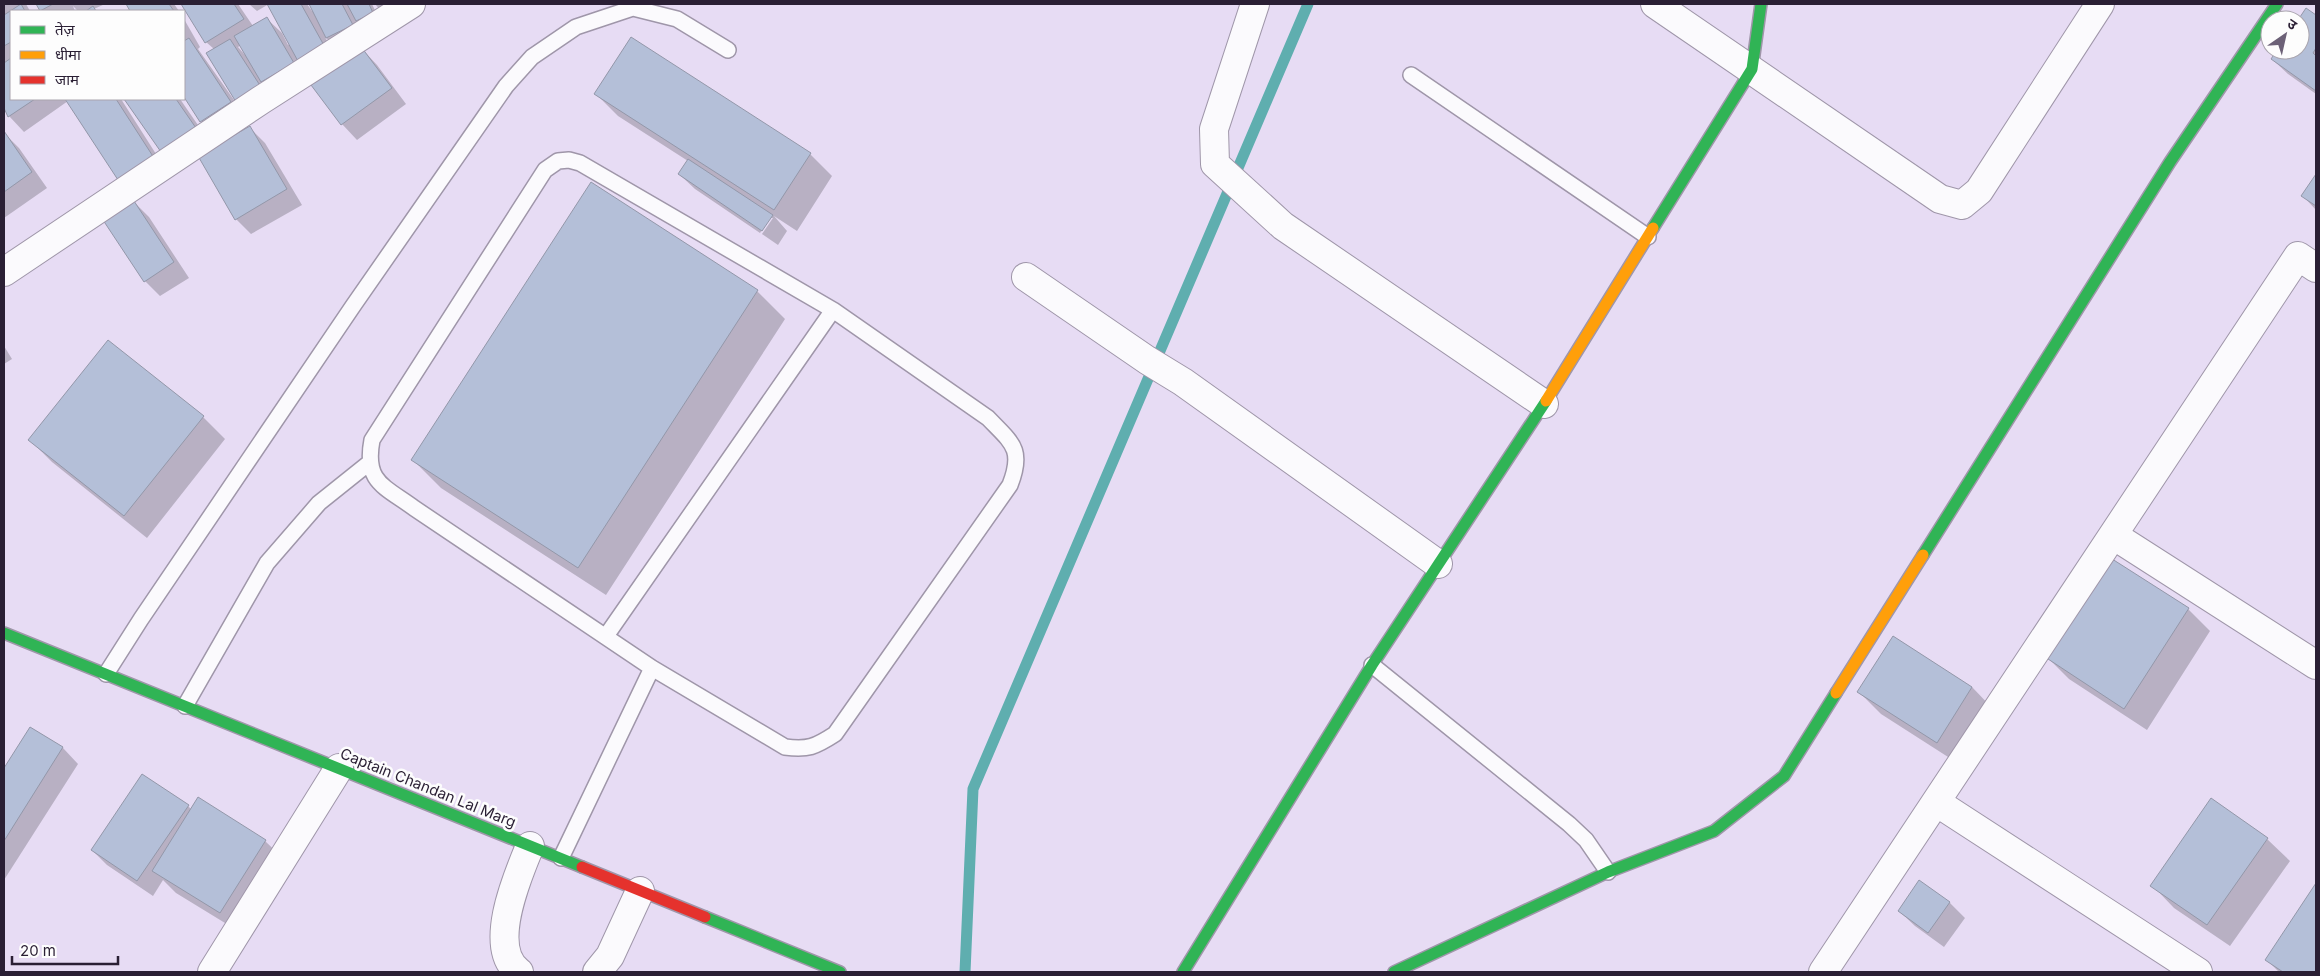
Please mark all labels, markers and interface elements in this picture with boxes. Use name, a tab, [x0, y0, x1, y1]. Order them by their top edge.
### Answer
legend	[10, 10, 185, 100]
north arrow	[2260, 10, 2310, 60]
text: उ	[2284, 14, 2301, 34]
text: तेज़	[55, 20, 76, 39]
text: धीमा	[55, 45, 82, 64]
text: जाम	[55, 70, 80, 89]
street label: Captain Chandan Lal Marg	[338, 744, 519, 832]
scale bar	[12, 934, 119, 966]
text: 20 m	[20, 941, 56, 960]

